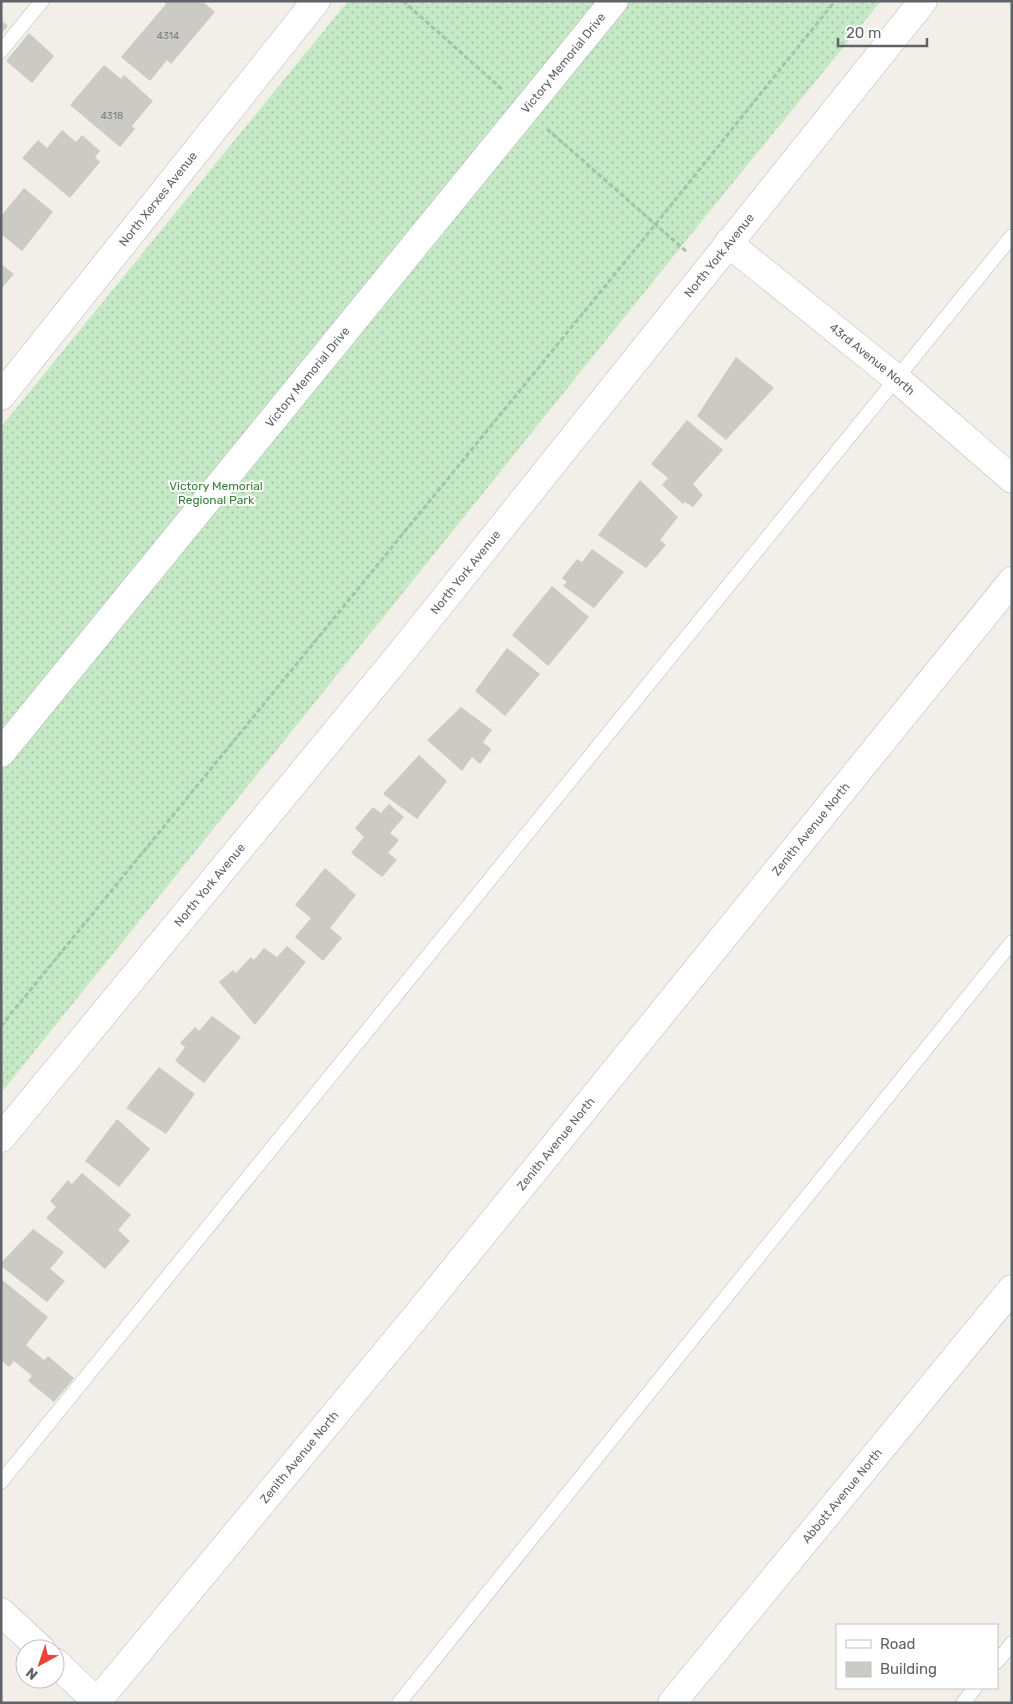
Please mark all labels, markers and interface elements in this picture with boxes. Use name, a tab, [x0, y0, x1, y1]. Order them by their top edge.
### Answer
street label: Victory Memorial Drive	[518, 10, 609, 116]
scale bar	[838, 15, 927, 47]
text: 20 m	[846, 24, 881, 42]
house number: 4314	[157, 30, 179, 42]
house number: 4318	[101, 110, 123, 122]
street label: North Xerxes Avenue	[116, 149, 200, 249]
street label: North York Avenue	[682, 210, 757, 300]
street label: 43rd Avenue North	[827, 320, 917, 398]
street label: Victory Memorial Drive	[262, 324, 353, 430]
park label: Victory Memorial Regional Park	[169, 479, 263, 507]
street label: North York Avenue	[428, 527, 504, 617]
street label: Zenith Avenue North	[769, 780, 853, 878]
street label: North York Avenue	[171, 840, 248, 929]
street label: Zenith Avenue North	[514, 1095, 598, 1193]
street label: Zenith Avenue North	[257, 1408, 342, 1506]
street label: Abbott Avenue North	[799, 1446, 885, 1546]
legend	[836, 1624, 998, 1689]
text: Road	[880, 1635, 916, 1653]
north arrow	[15, 1639, 65, 1689]
text: Building	[880, 1660, 937, 1678]
text: N	[23, 1664, 41, 1683]

